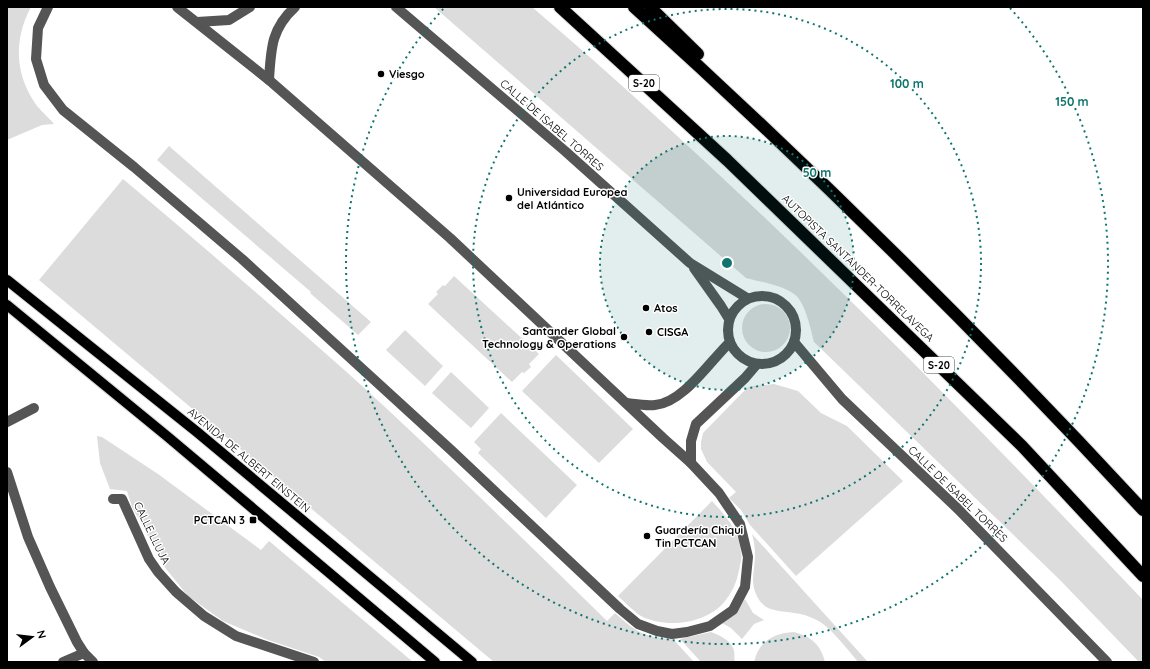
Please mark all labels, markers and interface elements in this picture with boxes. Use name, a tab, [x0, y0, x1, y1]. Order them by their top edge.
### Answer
place label: Viesgo	[389, 67, 425, 81]
marker: Viesgo	[376, 69, 386, 79]
road number: S-20	[629, 75, 659, 91]
street label: CALLE DE ISABEL TORRES	[497, 76, 607, 174]
text: 100 m	[890, 76, 924, 91]
text: 150 m	[1055, 94, 1089, 109]
text: 50 m	[803, 165, 831, 180]
place label: Universidad Europea del Atlántico	[517, 185, 627, 212]
street label: AUTOPISTA SANTANDER-TORRELAVEGA	[779, 191, 937, 345]
marker: Universidad Europea del Atlántico	[504, 193, 514, 203]
centre of rings	[720, 256, 734, 270]
place label: Atos	[654, 301, 678, 315]
marker: Atos	[641, 303, 651, 313]
place label: Santander Global Technology & Operations	[482, 324, 616, 351]
place label: CISGA	[657, 325, 688, 339]
marker: CISGA	[644, 327, 654, 337]
marker: Santander Global Technology & Operations	[619, 332, 629, 342]
road number: S-20	[924, 357, 954, 373]
street label: AVENIDA DE ALBERT EINSTEIN	[185, 405, 313, 515]
street label: CALLE DE ISABEL TORRES	[905, 443, 1011, 545]
street label: CALLE LLUJA	[131, 499, 173, 567]
place label: PCTCAN 3	[194, 513, 245, 527]
marker: PCTCAN 3	[248, 515, 258, 525]
place label: Guardería Chiqui Tin PCTCAN	[655, 523, 743, 550]
marker: Guardería Chiqui Tin PCTCAN	[642, 531, 652, 541]
north arrow	[12, 617, 52, 657]
text: N	[34, 629, 49, 640]

